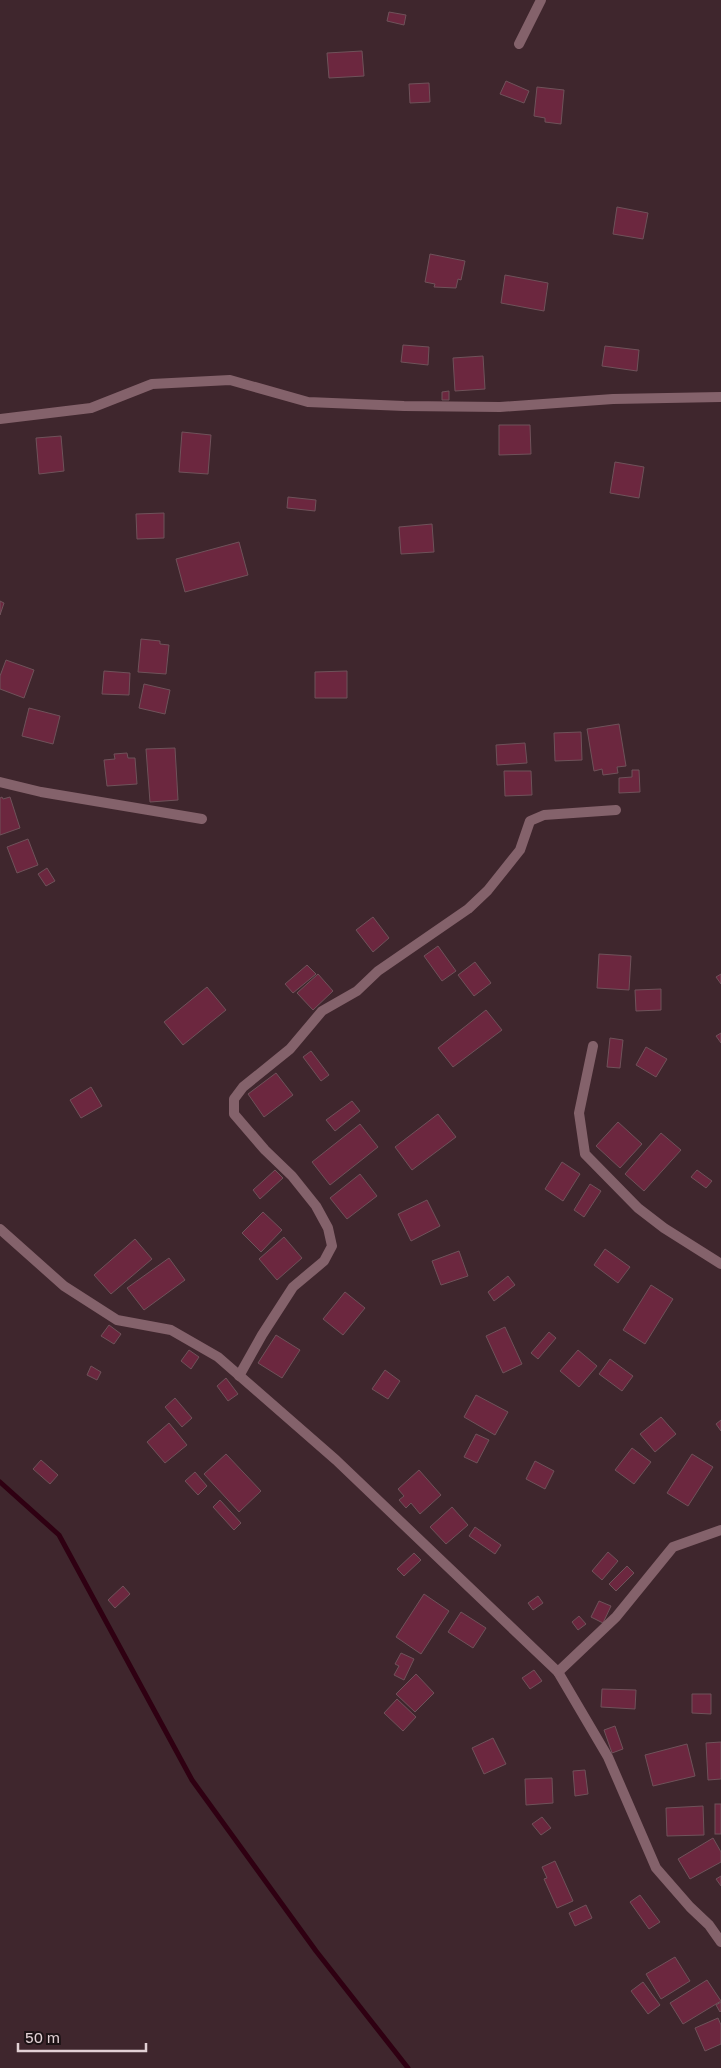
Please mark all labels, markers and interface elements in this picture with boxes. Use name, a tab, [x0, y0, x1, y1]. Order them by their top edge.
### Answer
scale bar	[18, 2020, 145, 2052]
text: 50 m	[25, 2028, 60, 2046]

